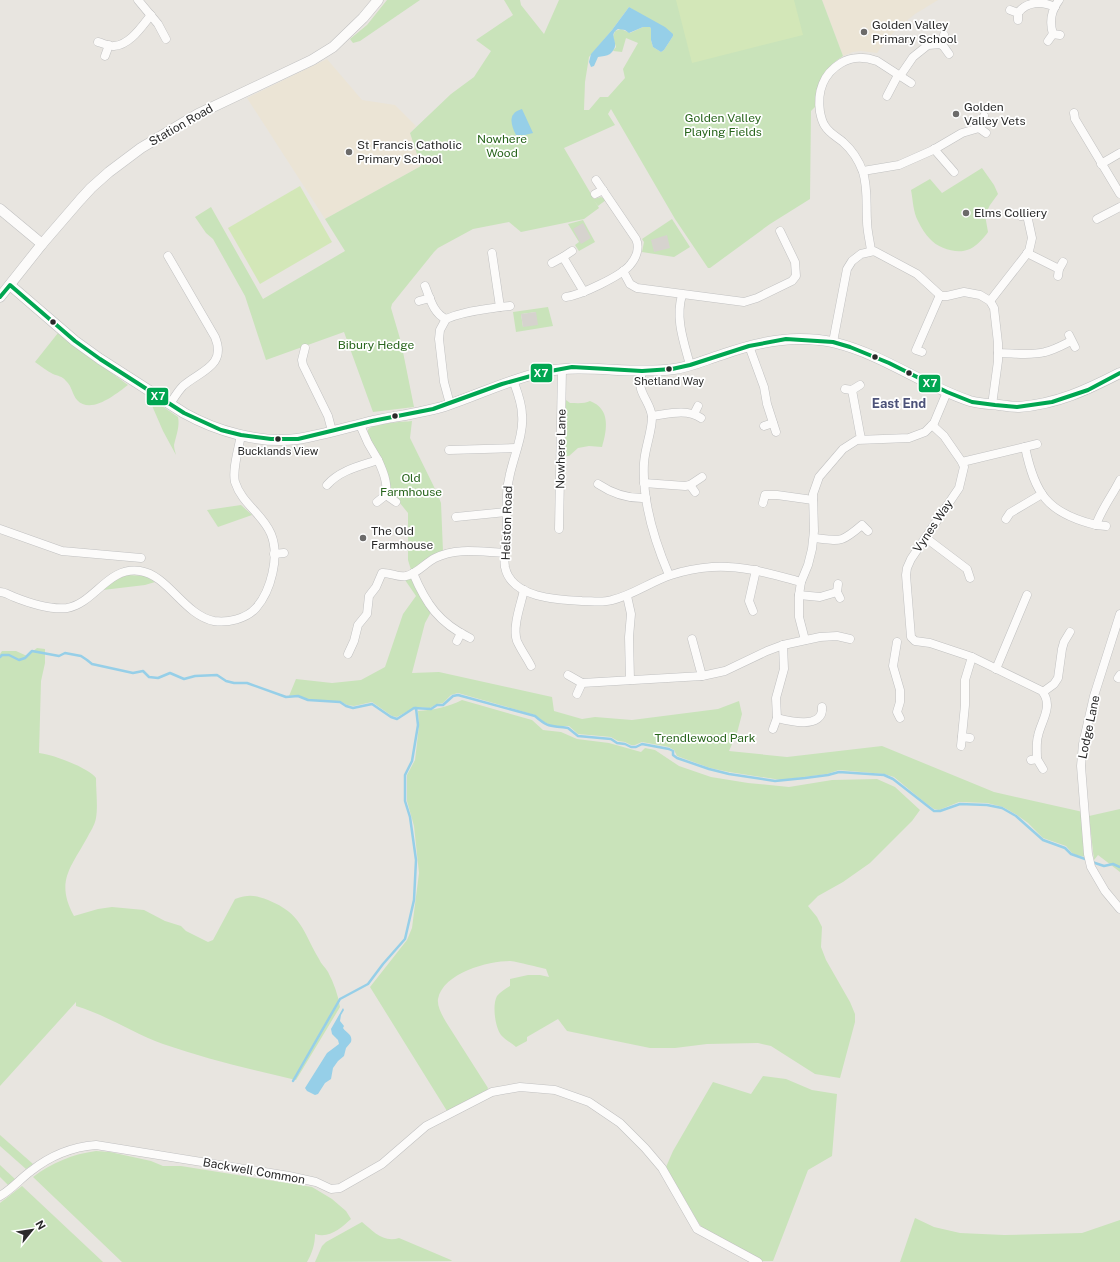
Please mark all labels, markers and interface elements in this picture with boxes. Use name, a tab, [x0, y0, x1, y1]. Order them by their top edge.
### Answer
place label: Golden Valley Primary School	[872, 18, 957, 46]
marker: Golden Valley Primary School	[859, 27, 869, 37]
place label: Golden Valley Vets	[964, 100, 1025, 128]
street label: Station Road	[147, 101, 215, 149]
marker: Golden Valley Vets	[951, 109, 961, 119]
park label: Golden Valley Playing Fields	[684, 111, 762, 139]
park label: Nowhere Wood	[477, 132, 527, 160]
place label: St Francis Catholic Primary School	[357, 138, 462, 166]
marker: St Francis Catholic Primary School	[344, 147, 354, 157]
place label: Elms Colliery	[974, 206, 1048, 220]
marker: Elms Colliery	[961, 208, 971, 218]
unlabelled marker	[48, 317, 58, 327]
park label: Bibury Hedge	[338, 338, 414, 352]
unlabelled marker	[870, 352, 880, 362]
line badge: X7	[530, 363, 553, 383]
marker: Shetland Way	[664, 364, 674, 374]
text: X7	[534, 367, 548, 379]
unlabelled marker	[904, 368, 914, 378]
line badge: X7	[918, 374, 941, 393]
place label: Shetland Way	[634, 375, 704, 387]
text: X7	[923, 377, 937, 389]
line badge: X7	[146, 387, 169, 406]
text: X7	[151, 390, 165, 402]
district label: East End	[872, 396, 926, 411]
street label: Nowhere Lane	[553, 409, 569, 489]
unlabelled marker	[390, 411, 400, 421]
marker: Bucklands View	[273, 434, 283, 444]
place label: Bucklands View	[238, 445, 319, 457]
park label: Old Farmhouse	[380, 471, 442, 499]
street label: Helston Road	[499, 485, 515, 561]
street label: Vynes Way	[910, 496, 956, 555]
place label: The Old Farmhouse	[371, 524, 433, 552]
marker: The Old Farmhouse	[358, 533, 368, 543]
street label: Lodge Lane	[1075, 694, 1103, 760]
park label: Trendlewood Park	[655, 731, 756, 745]
street label: Backwell Common	[202, 1155, 306, 1187]
north arrow	[12, 1210, 52, 1250]
text: N	[33, 1218, 48, 1232]

